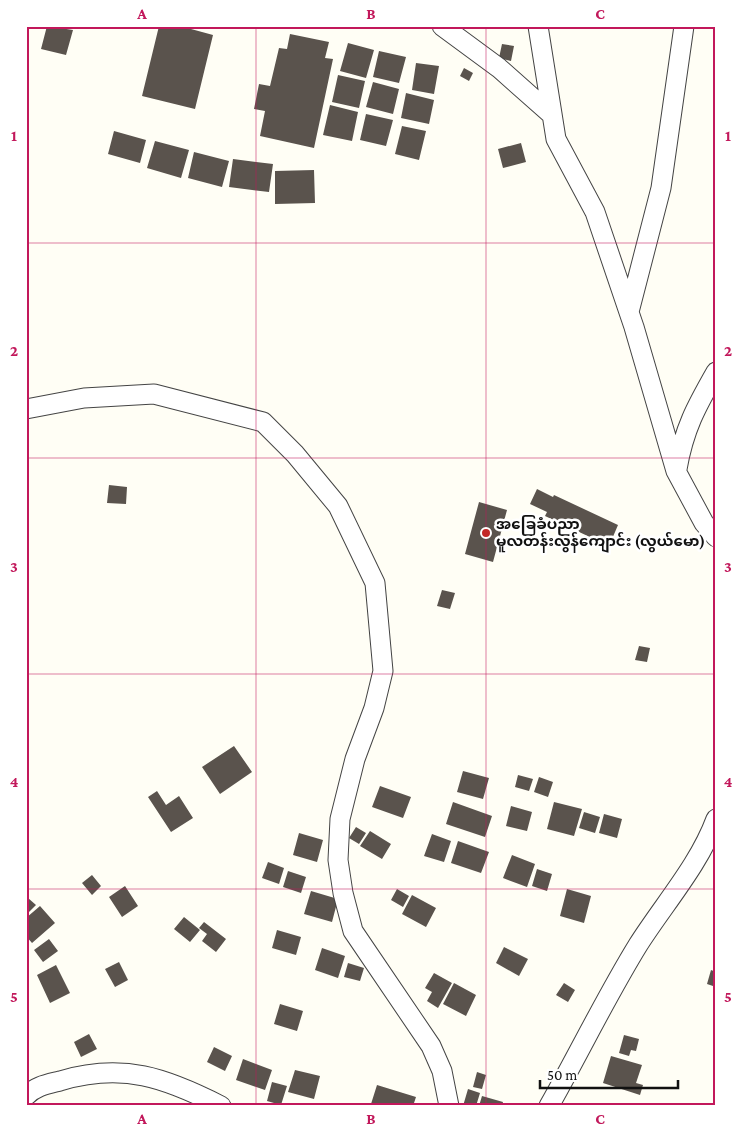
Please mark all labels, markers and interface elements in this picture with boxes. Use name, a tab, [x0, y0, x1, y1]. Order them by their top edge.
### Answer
text: A	[136, 5, 147, 22]
text: B	[366, 5, 376, 22]
text: C	[595, 5, 605, 22]
text: 1	[11, 127, 17, 144]
text: 1	[725, 127, 731, 144]
text: 2	[10, 342, 18, 359]
text: 2	[724, 342, 732, 359]
place label: အခြေခံပညာ မူလတန်းလွန်ကျောင်း (လွယ်မော)	[496, 515, 705, 553]
marker: အခြေခံပညာ မူလတန်းလွန်ကျောင်း (လွယ်မော)	[480, 527, 492, 539]
text: 3	[10, 558, 18, 575]
text: 3	[724, 558, 732, 575]
text: 4	[10, 773, 19, 790]
text: 4	[724, 773, 733, 790]
text: 5	[10, 988, 18, 1005]
text: 5	[724, 988, 732, 1005]
scale bar	[540, 1057, 677, 1089]
text: 50 m	[547, 1067, 577, 1083]
text: A	[136, 1110, 147, 1127]
text: B	[366, 1110, 376, 1127]
text: C	[595, 1110, 605, 1127]

